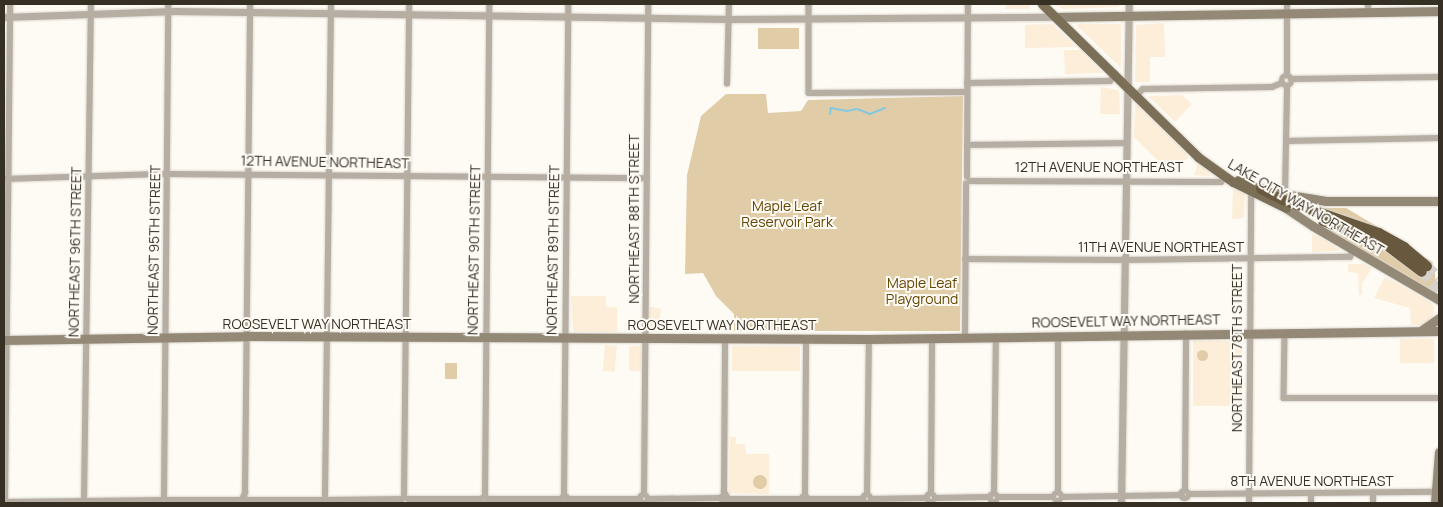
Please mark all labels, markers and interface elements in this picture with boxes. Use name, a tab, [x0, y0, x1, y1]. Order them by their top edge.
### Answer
street label: NORTHEAST 88TH STREET	[626, 134, 642, 304]
street label: 12TH AVENUE NORTHEAST	[241, 152, 409, 172]
street label: LAKE CITY WAY NORTHEAST	[1225, 155, 1387, 259]
street label: 12TH AVENUE NORTHEAST	[1015, 159, 1183, 175]
street label: NORTHEAST 90TH STREET	[464, 164, 484, 336]
street label: NORTHEAST 95TH STREET	[144, 165, 164, 335]
street label: NORTHEAST 89TH STREET	[543, 165, 563, 335]
street label: NORTHEAST 96TH STREET	[65, 166, 85, 338]
park label: Maple Leaf Reservoir Park	[741, 198, 833, 230]
street label: 11TH AVENUE NORTHEAST	[1078, 239, 1244, 255]
street label: NORTHEAST 78TH STREET	[1229, 264, 1245, 432]
park label: Maple Leaf Playground	[886, 275, 958, 308]
street label: ROOSEVELT WAY NORTHEAST	[1031, 311, 1221, 331]
street label: ROOSEVELT WAY NORTHEAST	[222, 316, 412, 332]
street label: ROOSEVELT WAY NORTHEAST	[627, 317, 817, 333]
street label: 8TH AVENUE NORTHEAST	[1230, 473, 1394, 489]

